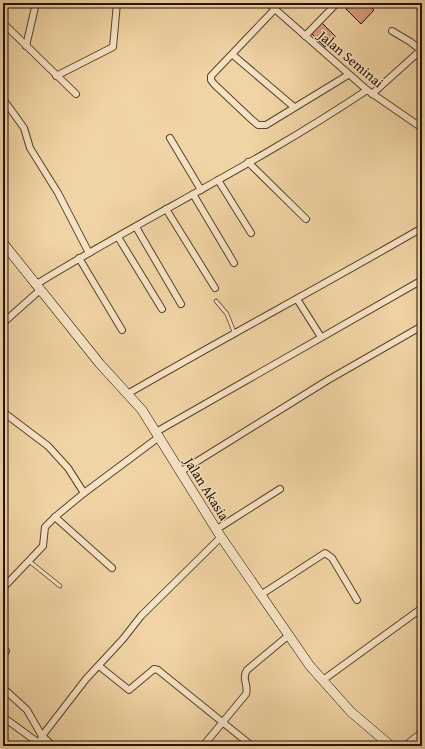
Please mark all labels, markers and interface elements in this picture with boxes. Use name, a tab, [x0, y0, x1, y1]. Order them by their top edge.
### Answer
street label: Jalan Seminai	[313, 24, 388, 92]
street label: Jalan Akasia	[179, 452, 234, 525]

